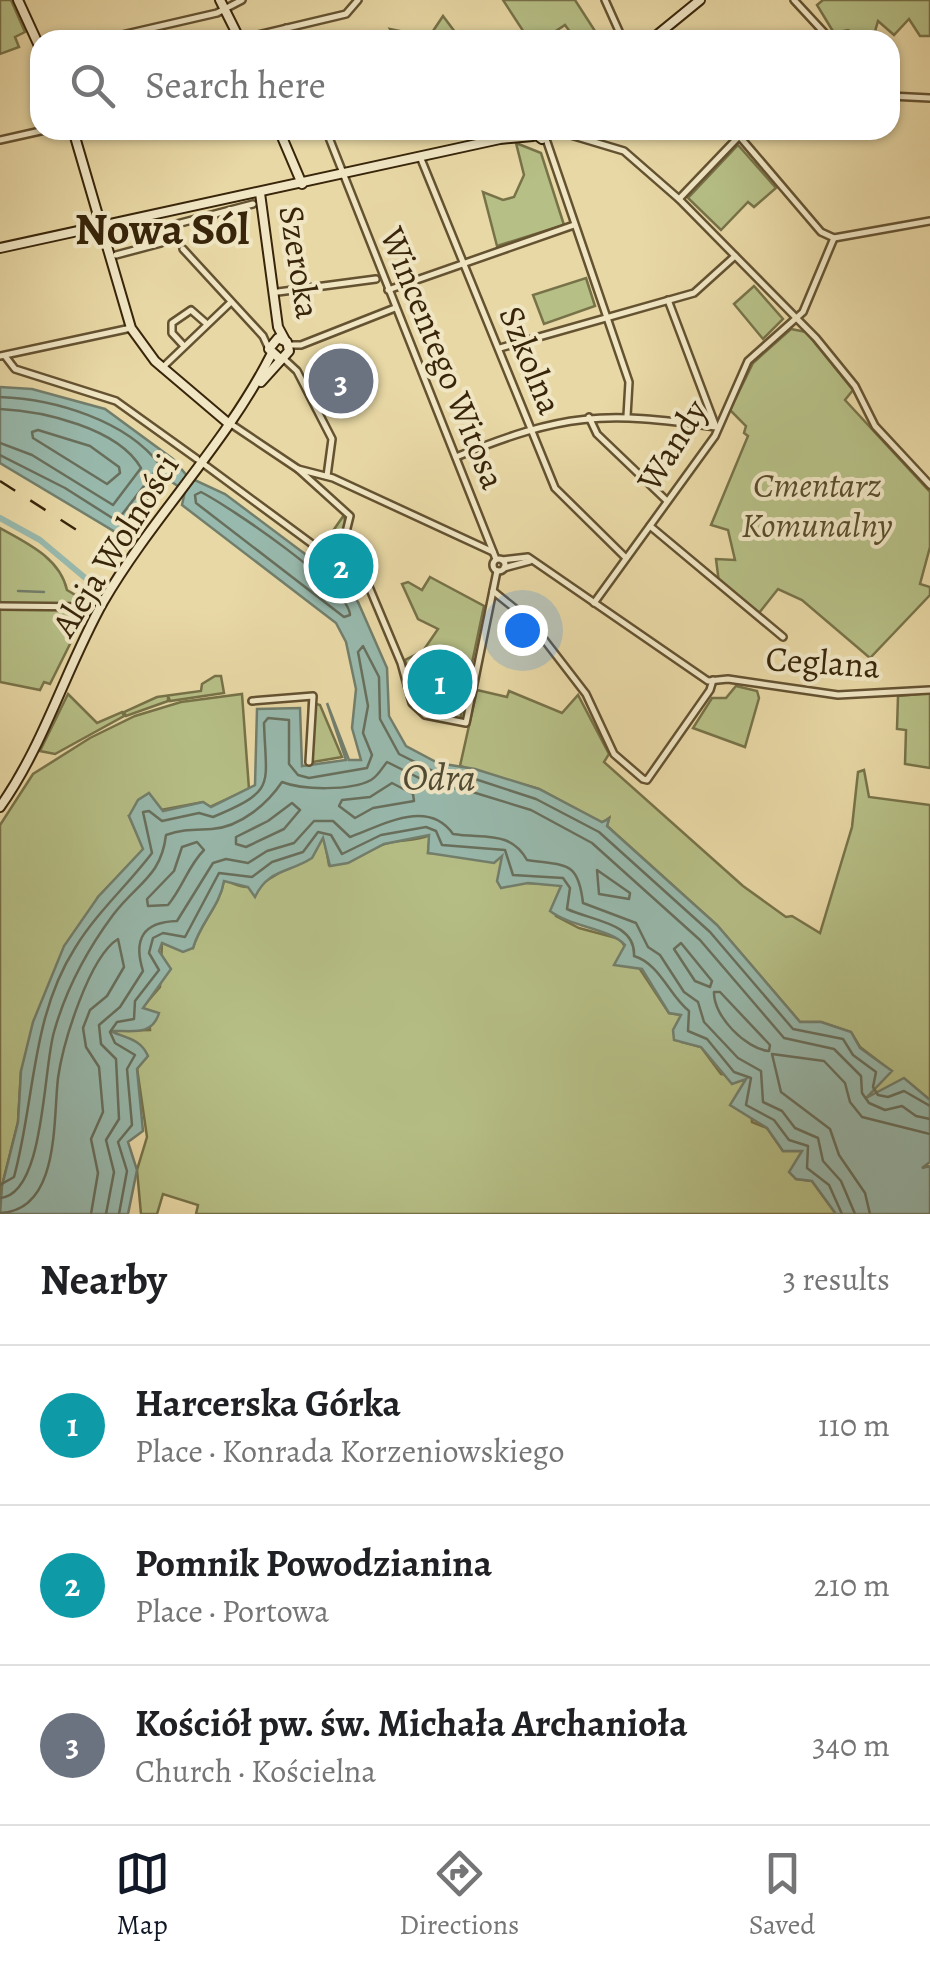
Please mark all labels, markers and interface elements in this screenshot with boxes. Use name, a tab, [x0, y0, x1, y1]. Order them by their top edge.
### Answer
search box	[30, 30, 900, 140]
icon: search	[65, 58, 120, 113]
text: Search here	[145, 59, 326, 111]
district label: Nowa Sól	[75, 198, 249, 260]
street label: Szeroka	[267, 202, 333, 323]
street label: Wincentego Witosa	[368, 219, 518, 497]
street label: Szkolna	[488, 299, 575, 422]
pin: 3	[308, 344, 374, 418]
street label: Wandy	[625, 390, 719, 501]
street label: Aleja Wolności	[39, 444, 190, 646]
park label: Cmentarz Komunalny	[741, 461, 893, 549]
pin: 2	[308, 528, 374, 604]
your location	[497, 605, 548, 656]
street label: Ceglana	[764, 634, 882, 690]
pin: 1	[408, 644, 472, 720]
water label: Odra	[402, 750, 476, 804]
text: Nearby	[40, 1251, 167, 1308]
text: 3 results	[783, 1257, 890, 1301]
text: Harcerska Górka	[135, 1377, 401, 1429]
text: 1	[67, 1403, 78, 1447]
text: 110 m	[818, 1403, 890, 1447]
text: Place · Konrada Korzeniowskiego	[135, 1429, 564, 1473]
text: Pomnik Powodzianina	[135, 1537, 492, 1589]
text: 2	[65, 1563, 80, 1607]
text: 210 m	[814, 1563, 890, 1607]
text: Place · Portowa	[135, 1589, 329, 1633]
text: Kościół pw. św. Michała Archanioła	[135, 1697, 688, 1749]
text: 3	[66, 1723, 79, 1767]
text: 340 m	[812, 1723, 890, 1767]
text: Church · Kościelna	[135, 1749, 376, 1793]
tab: Map	[115, 1846, 170, 1944]
tab: Directions	[399, 1846, 519, 1944]
tab: Saved	[749, 1846, 815, 1944]

